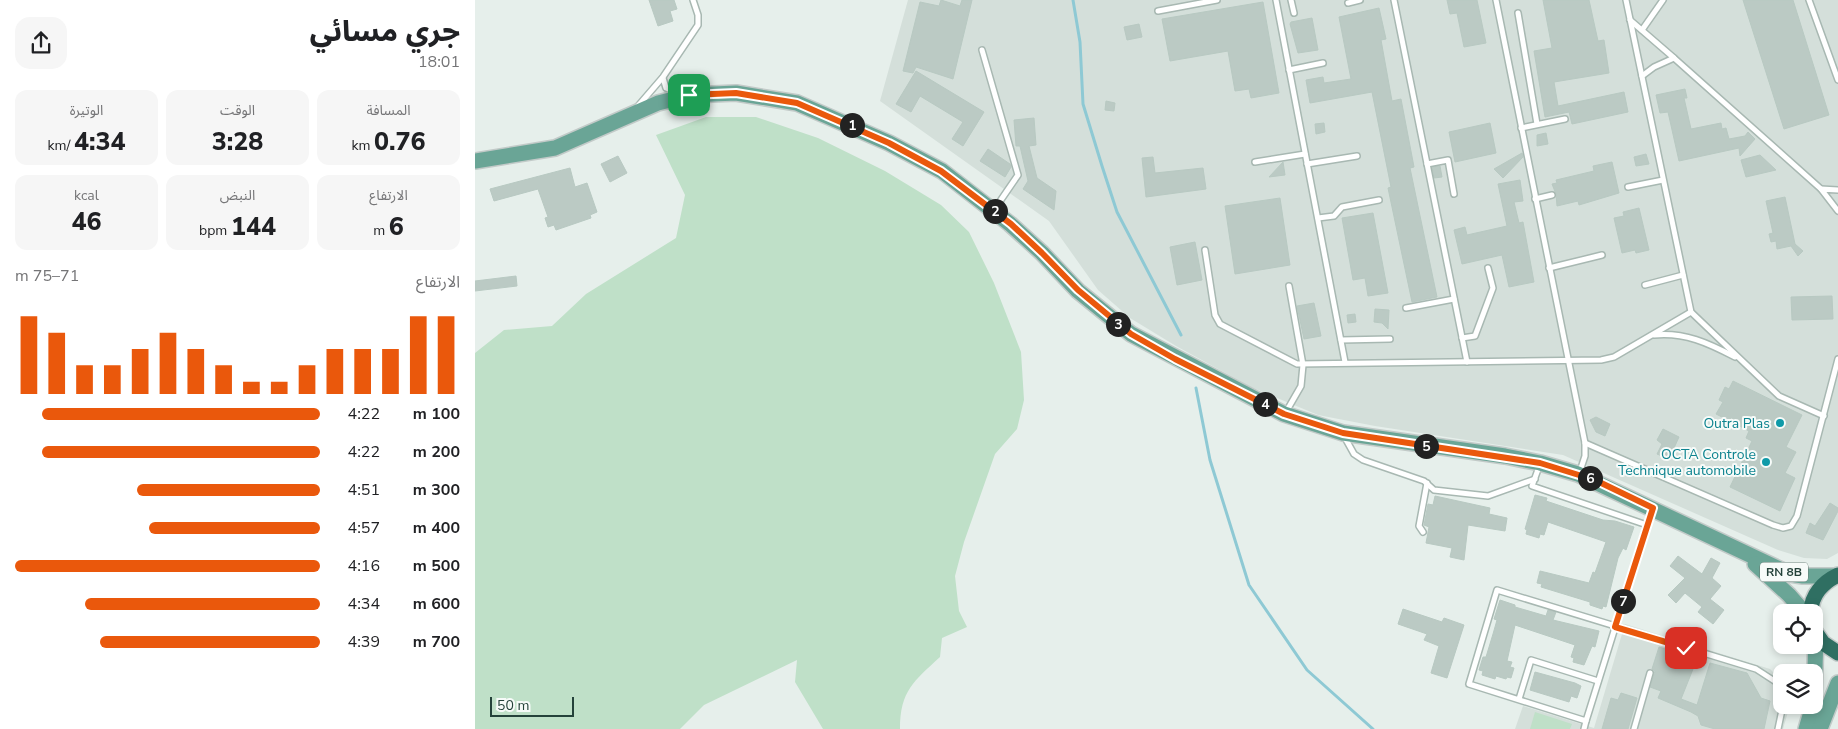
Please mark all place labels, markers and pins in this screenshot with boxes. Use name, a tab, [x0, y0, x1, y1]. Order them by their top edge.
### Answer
pin	[668, 74, 710, 116]
pin: 1	[839, 112, 865, 138]
pin: 2	[983, 198, 1007, 224]
pin: 3	[1105, 312, 1131, 336]
pin: 4	[1253, 392, 1277, 416]
place label: Outra Plas	[1703, 414, 1770, 433]
marker: Outra Plas	[1774, 417, 1786, 429]
pin: 5	[1413, 434, 1439, 458]
place label: OCTA Controle Technique automobile	[1618, 445, 1756, 480]
marker: OCTA Controle Technique automobile	[1760, 456, 1772, 468]
pin: 6	[1577, 466, 1603, 490]
pin: 7	[1611, 588, 1635, 614]
pin	[1665, 627, 1707, 669]

